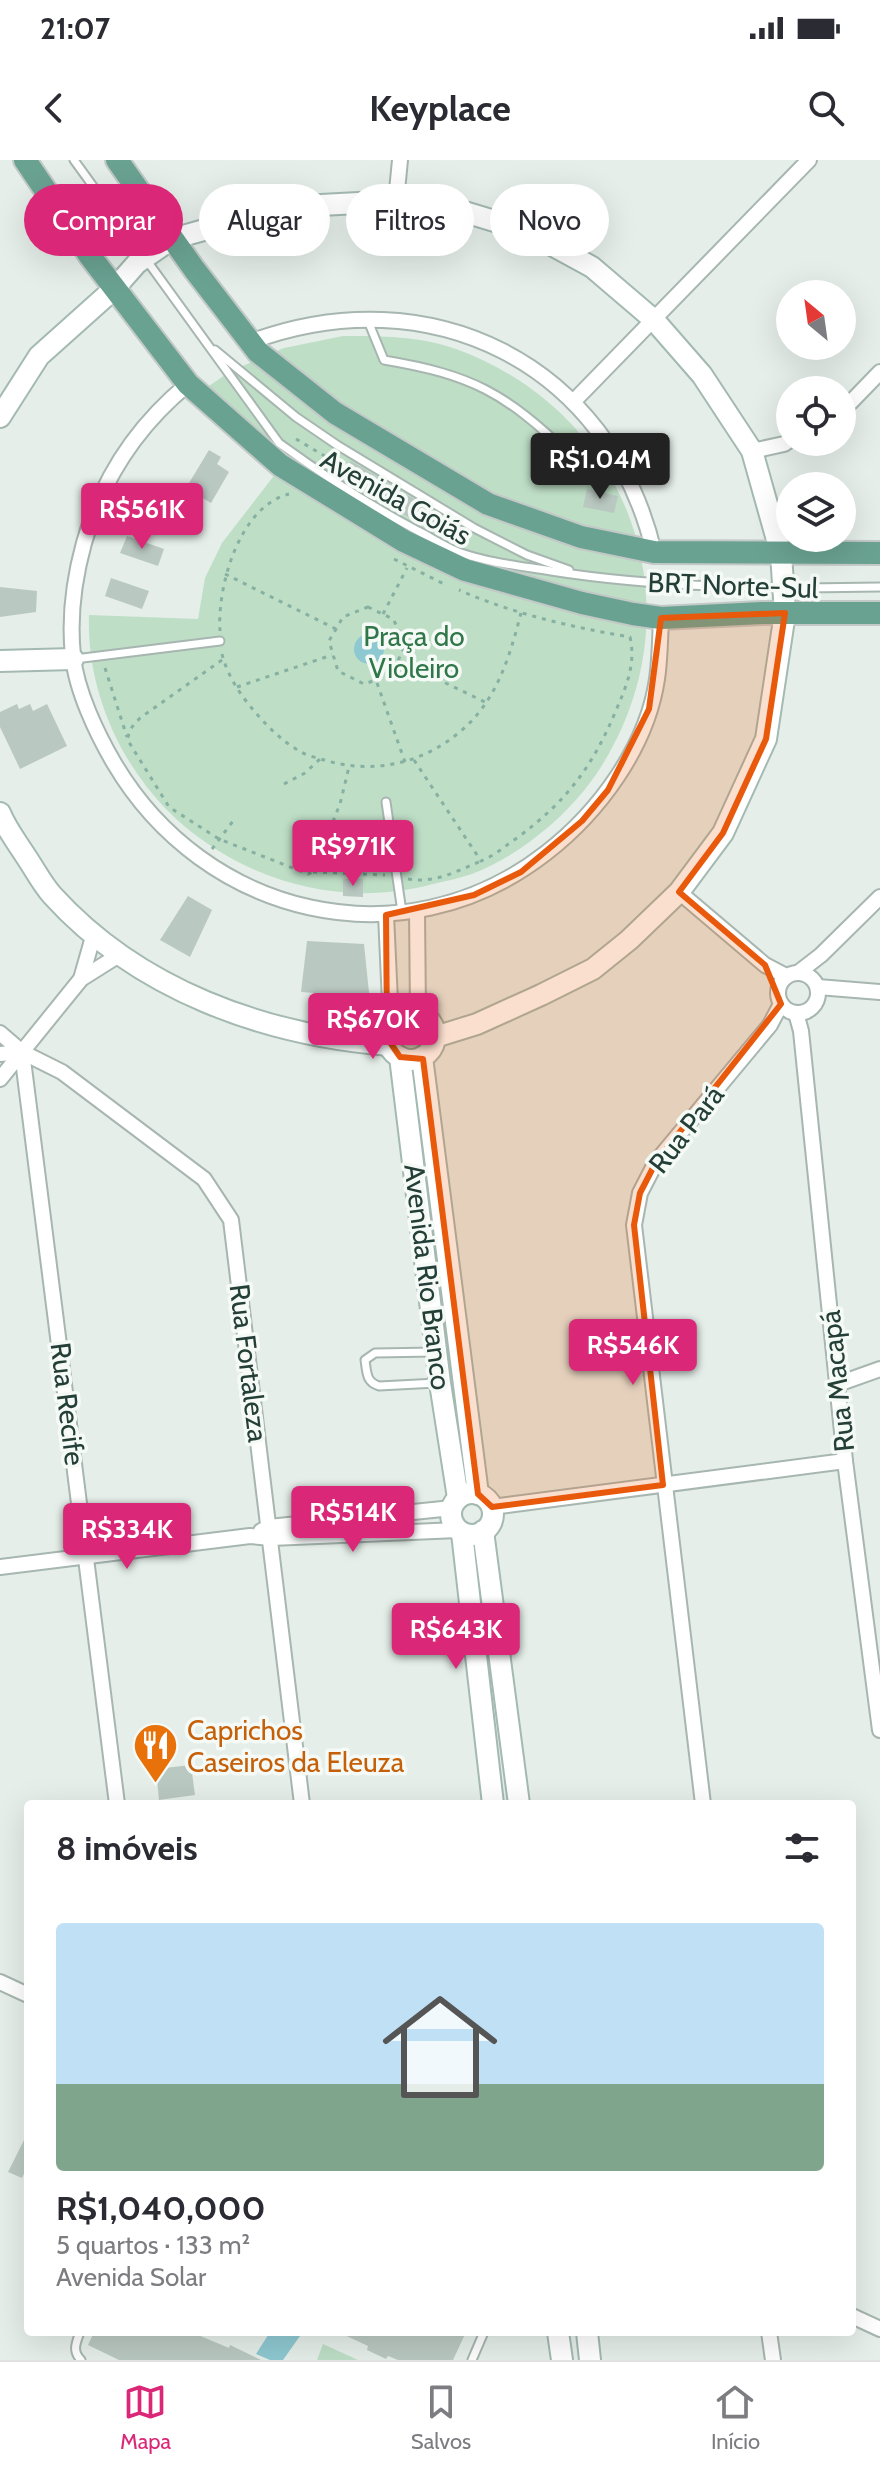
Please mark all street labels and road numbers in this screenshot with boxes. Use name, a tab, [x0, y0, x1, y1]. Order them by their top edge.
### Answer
street label: Avenida Goiás	[315, 442, 477, 552]
street label: BRT Norte-Sul	[647, 565, 819, 605]
street label: Rua Pará	[641, 1078, 731, 1180]
street label: Avenida Rio Branco	[397, 1162, 459, 1392]
street label: Rua Fortaleza	[222, 1282, 276, 1444]
street label: Rua Macapá	[813, 1308, 861, 1453]
street label: Rua Recife	[44, 1341, 92, 1467]

